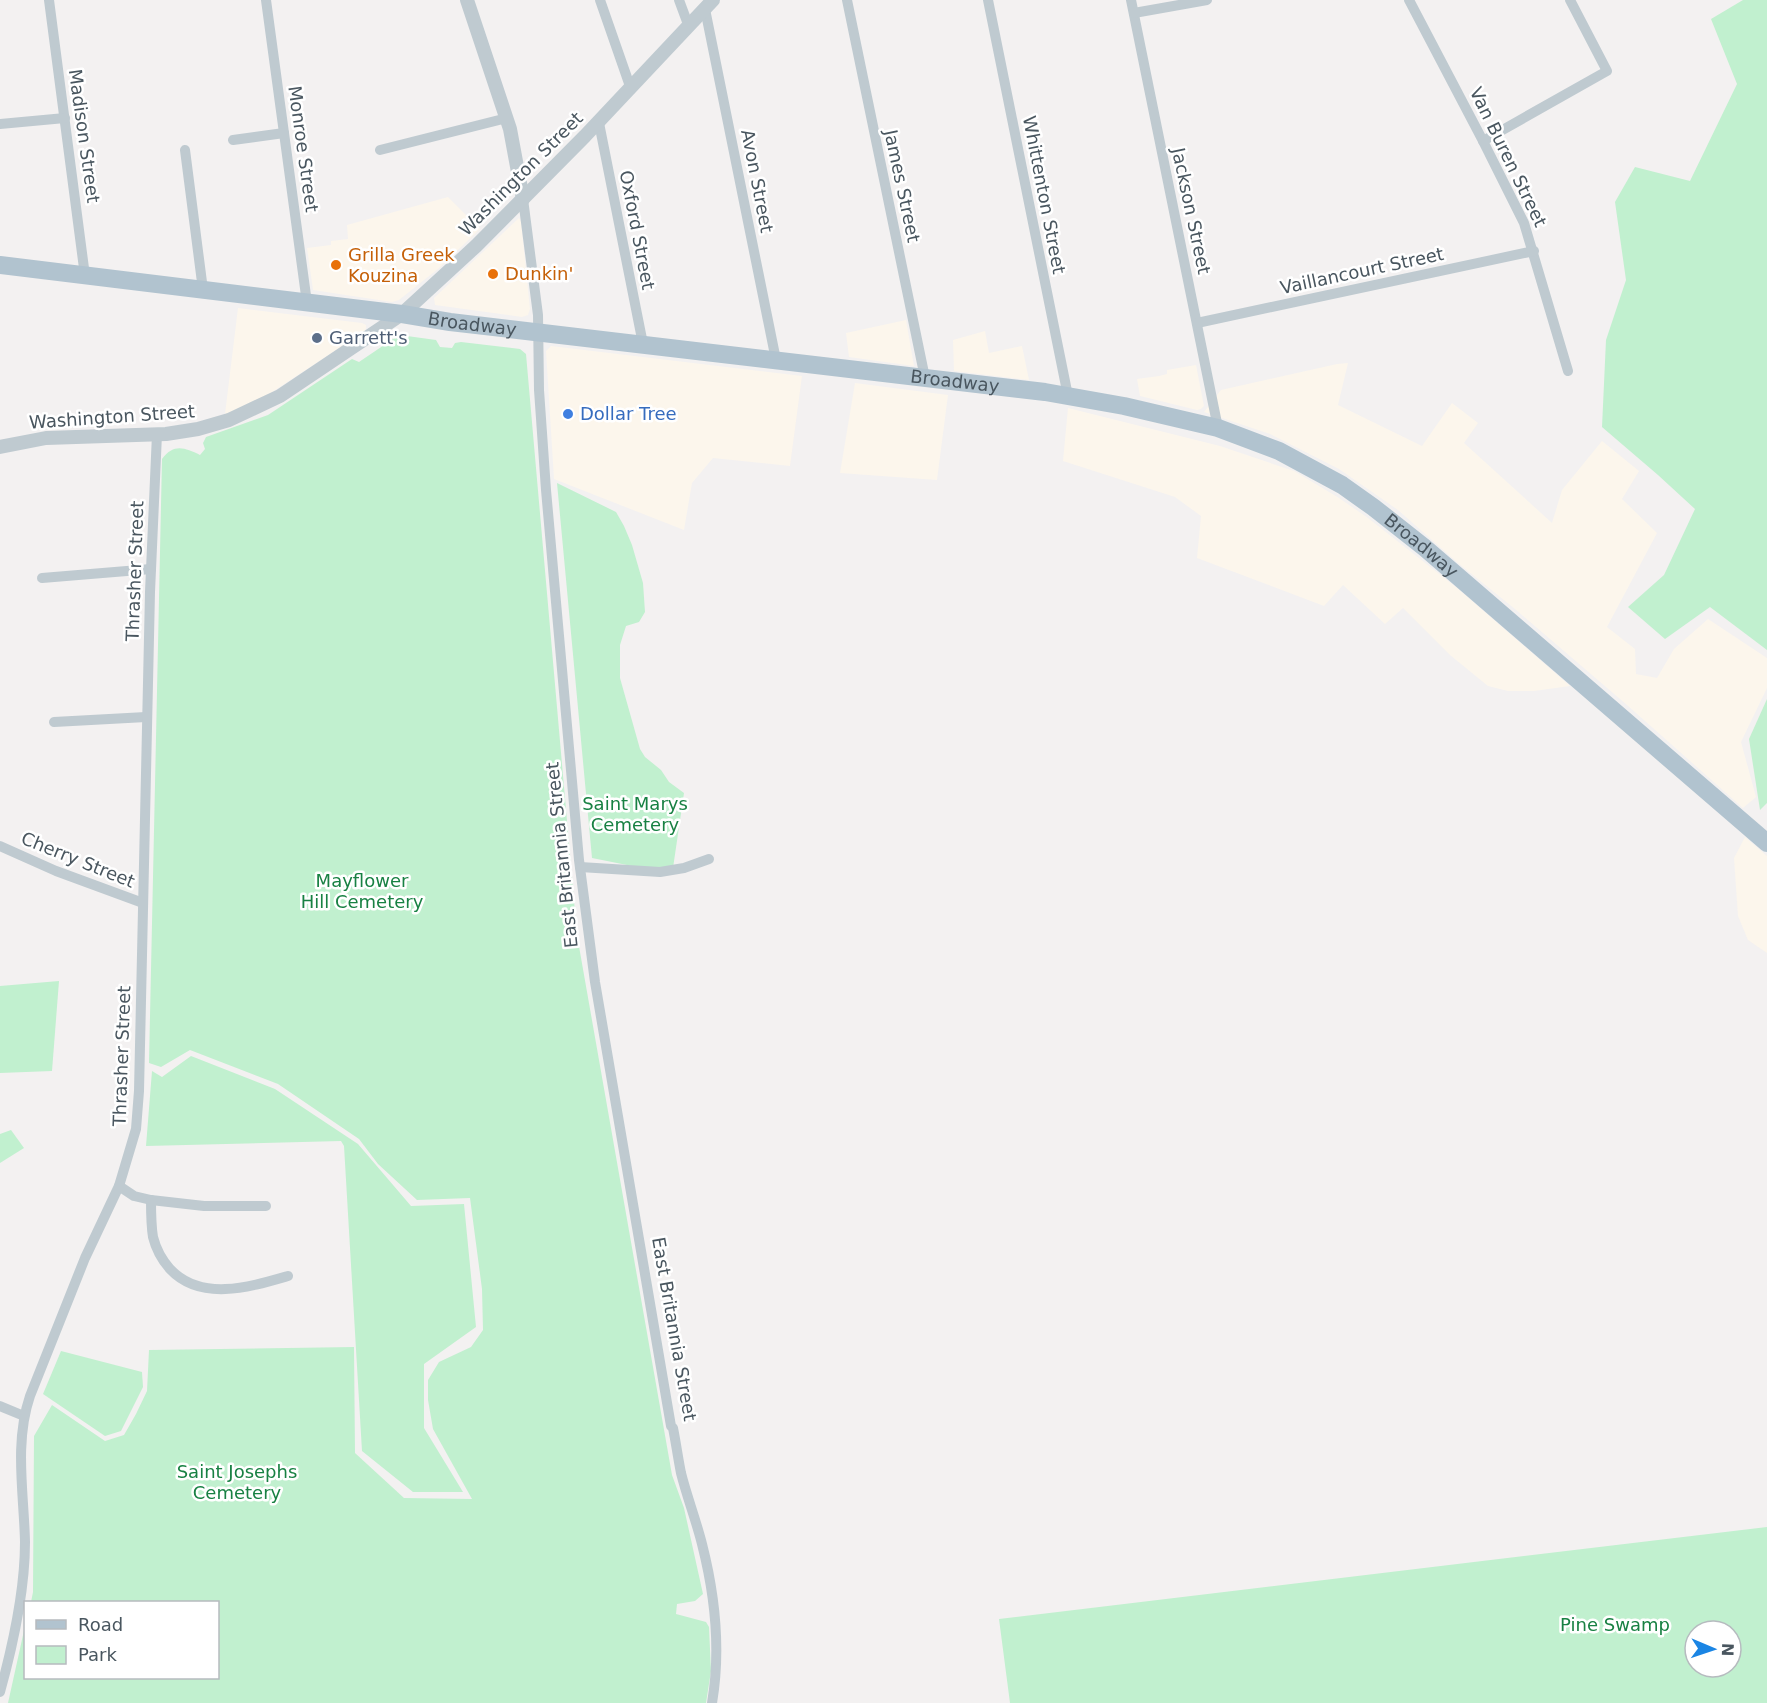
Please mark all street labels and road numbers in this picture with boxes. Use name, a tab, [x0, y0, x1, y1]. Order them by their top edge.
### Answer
street label: Madison Street	[65, 68, 104, 204]
street label: Monroe Street	[284, 84, 323, 214]
street label: Van Buren Street	[1466, 84, 1551, 230]
street label: Washington Street	[454, 107, 587, 240]
street label: Whittenton Street	[1019, 114, 1070, 276]
street label: Avon Street	[737, 127, 778, 234]
street label: James Street	[880, 127, 925, 244]
street label: Jackson Street	[1168, 145, 1215, 276]
street label: Oxford Street	[616, 168, 659, 291]
street label: Vaillancourt Street	[1278, 243, 1446, 298]
street label: Broadway	[426, 307, 518, 340]
street label: Broadway	[909, 365, 1001, 397]
street label: Washington Street	[28, 400, 196, 433]
street label: Thrasher Street	[122, 500, 147, 643]
street label: Broadway	[1380, 509, 1463, 582]
street label: East Britannia Street	[541, 761, 582, 949]
street label: Cherry Street	[18, 827, 138, 892]
street label: Thrasher Street	[109, 985, 134, 1128]
street label: East Britannia Street	[648, 1235, 701, 1423]

